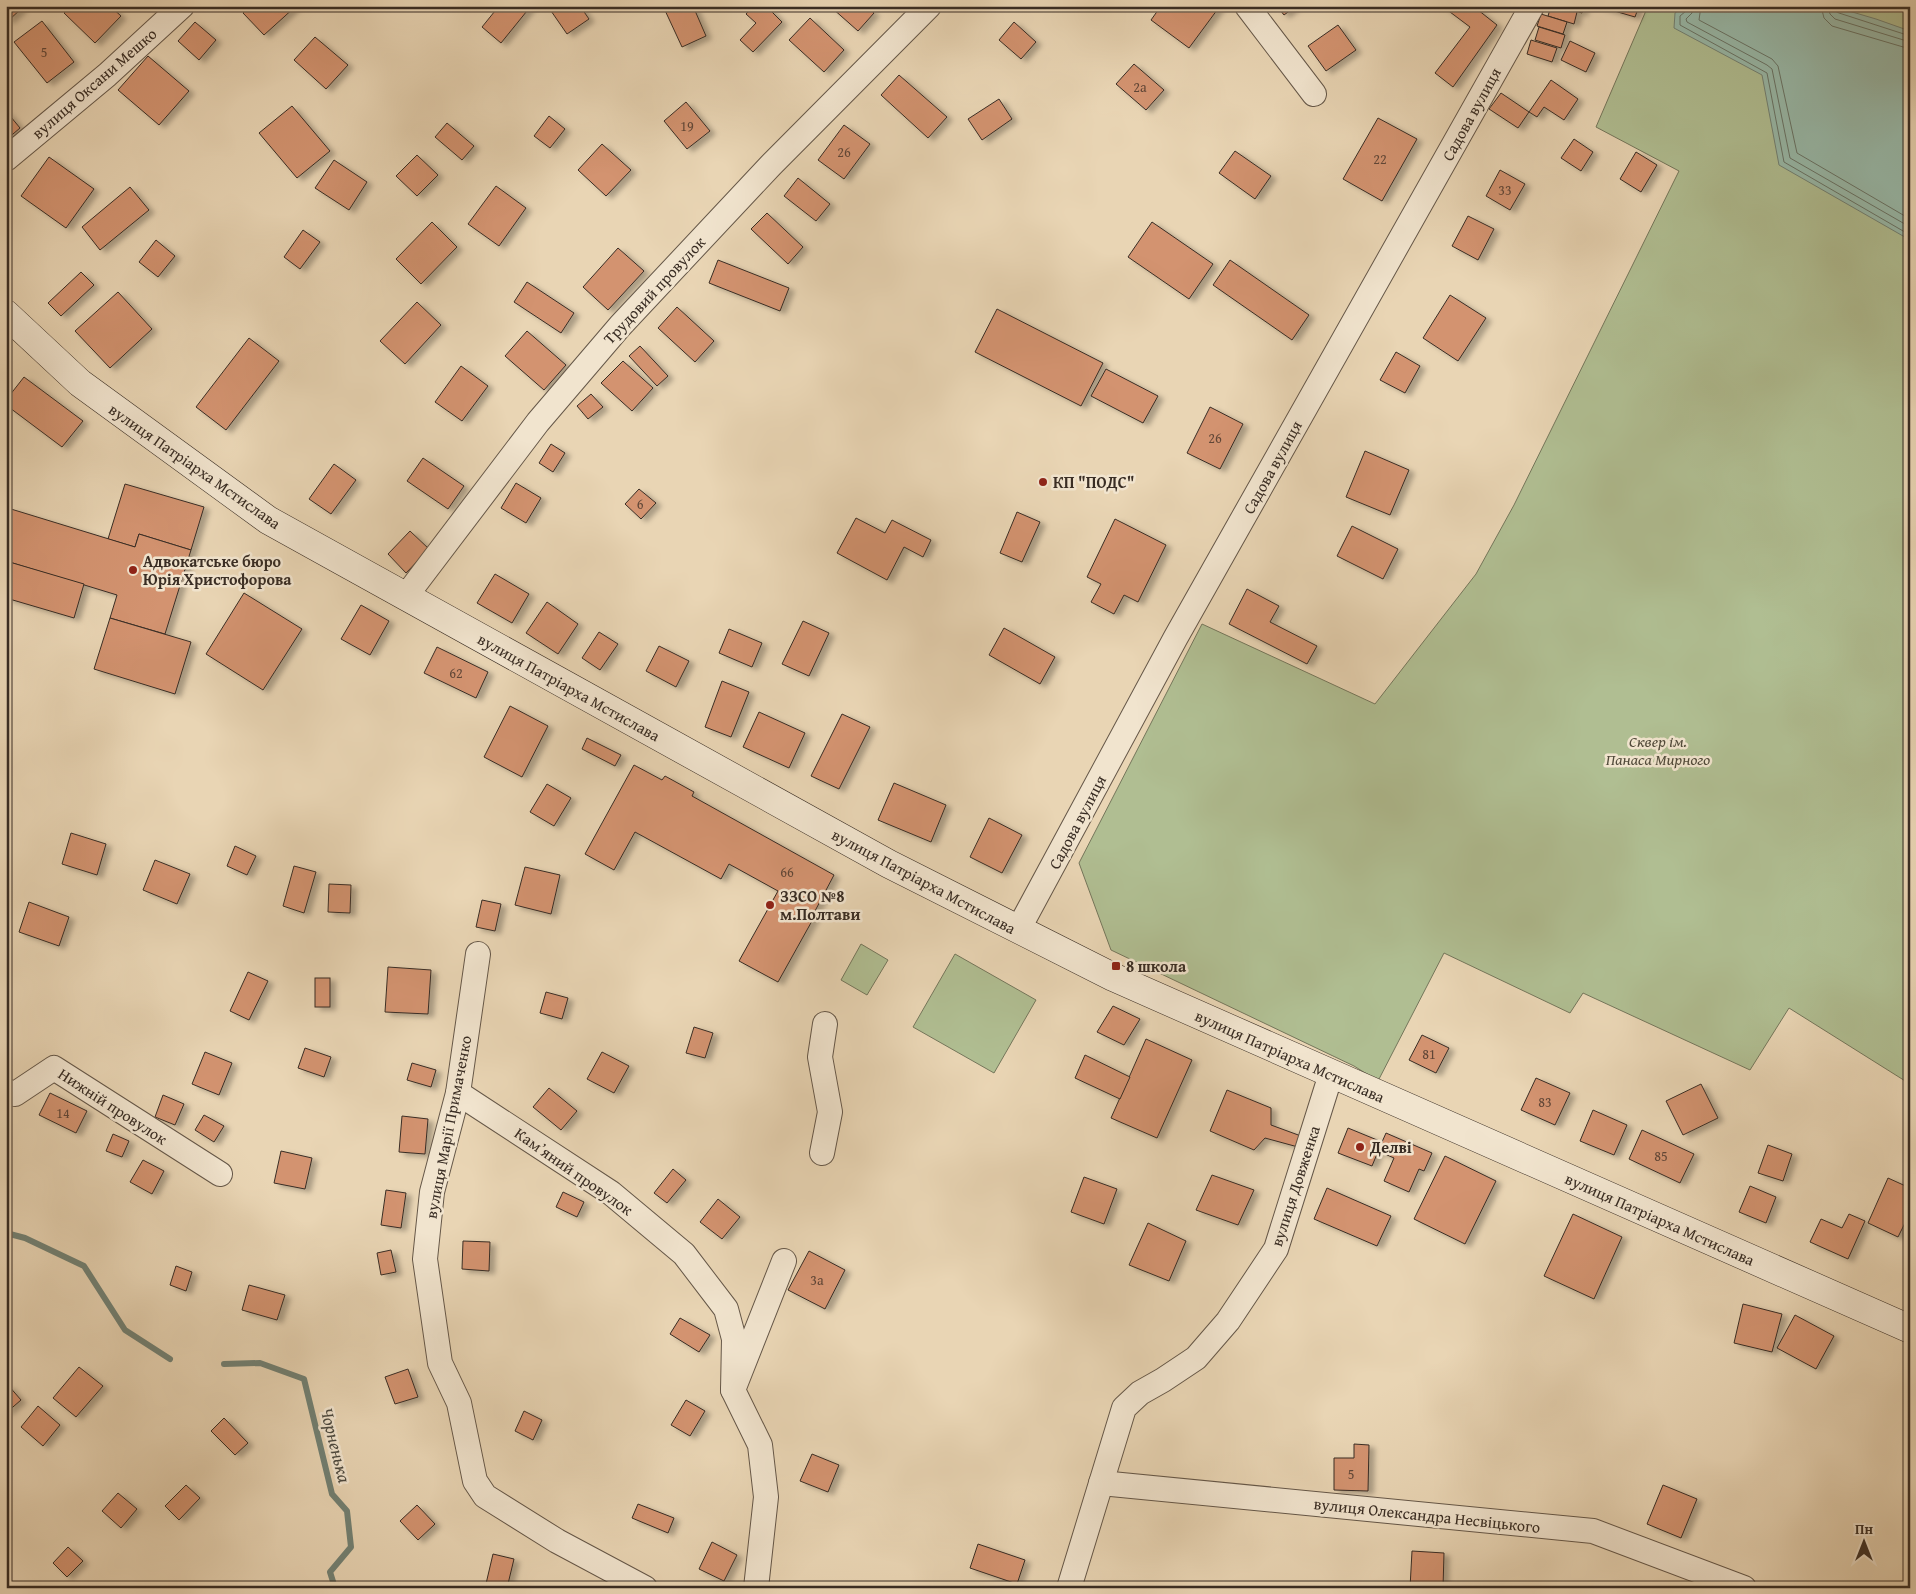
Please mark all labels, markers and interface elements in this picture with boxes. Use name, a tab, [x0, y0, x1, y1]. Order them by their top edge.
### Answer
street label: вулиця Оксани Мешко	[26, 22, 162, 144]
house number: 5	[41, 42, 47, 62]
street label: Садова вулиця	[1435, 63, 1507, 165]
house number: 2а	[1133, 77, 1147, 97]
house number: 19	[680, 116, 694, 136]
house number: 26	[837, 142, 851, 162]
house number: 22	[1373, 149, 1387, 169]
house number: 33	[1498, 180, 1512, 200]
street label: Трудовий провулок	[597, 230, 711, 349]
street label: вулиця Патріарха Мстислава	[104, 397, 286, 535]
street label: Садова вулиця	[1236, 416, 1308, 518]
house number: 26	[1208, 428, 1222, 448]
place label: КП "ПОДС"	[1053, 470, 1135, 494]
marker: КП "ПОДС"	[1037, 476, 1049, 488]
house number: 6	[637, 494, 644, 514]
place label: Адвокатське бюро Юрія Христофорова	[143, 549, 292, 591]
marker: Адвокатське бюро Юрія Христофорова	[127, 564, 139, 576]
street label: вулиця Патріарха Мстислава	[473, 627, 665, 747]
house number: 62	[449, 663, 463, 683]
park label: Сквер ім. Панаса Мирного	[1606, 729, 1710, 771]
street label: Садова вулиця	[1042, 771, 1112, 873]
street label: вулиця Патріарха Мстислава	[828, 822, 1021, 940]
house number: 66	[780, 862, 794, 882]
place label: ЗЗСО №8 м.Полтави	[780, 884, 860, 926]
marker: ЗЗСО №8 м.Полтави	[764, 899, 776, 911]
place label: 8 школа	[1126, 954, 1187, 978]
marker: 8 школа	[1110, 960, 1122, 972]
street label: вулиця Патріарха Мстислава	[1191, 1003, 1389, 1109]
street label: вулиця Марії Примаченко	[418, 1033, 478, 1221]
house number: 81	[1422, 1044, 1436, 1064]
street label: Нижній провулок	[54, 1062, 173, 1151]
house number: 83	[1538, 1092, 1552, 1112]
house number: 14	[56, 1103, 70, 1123]
street label: Камʼяний провулок	[510, 1121, 639, 1221]
street label: вулиця Довженка	[1264, 1122, 1326, 1249]
place label: Делві	[1369, 1135, 1412, 1159]
marker: Делві	[1354, 1141, 1366, 1153]
house number: 85	[1654, 1146, 1668, 1166]
street label: вулиця Патріарха Мстислава	[1561, 1166, 1759, 1272]
house number: 3а	[810, 1270, 824, 1290]
water label: Чорненька	[314, 1405, 359, 1486]
house number: 5	[1348, 1464, 1354, 1484]
street label: вулиця Олександра Несвіцького	[1313, 1491, 1541, 1539]
north arrow	[1838, 1516, 1888, 1566]
text: Пн	[1855, 1519, 1873, 1539]

